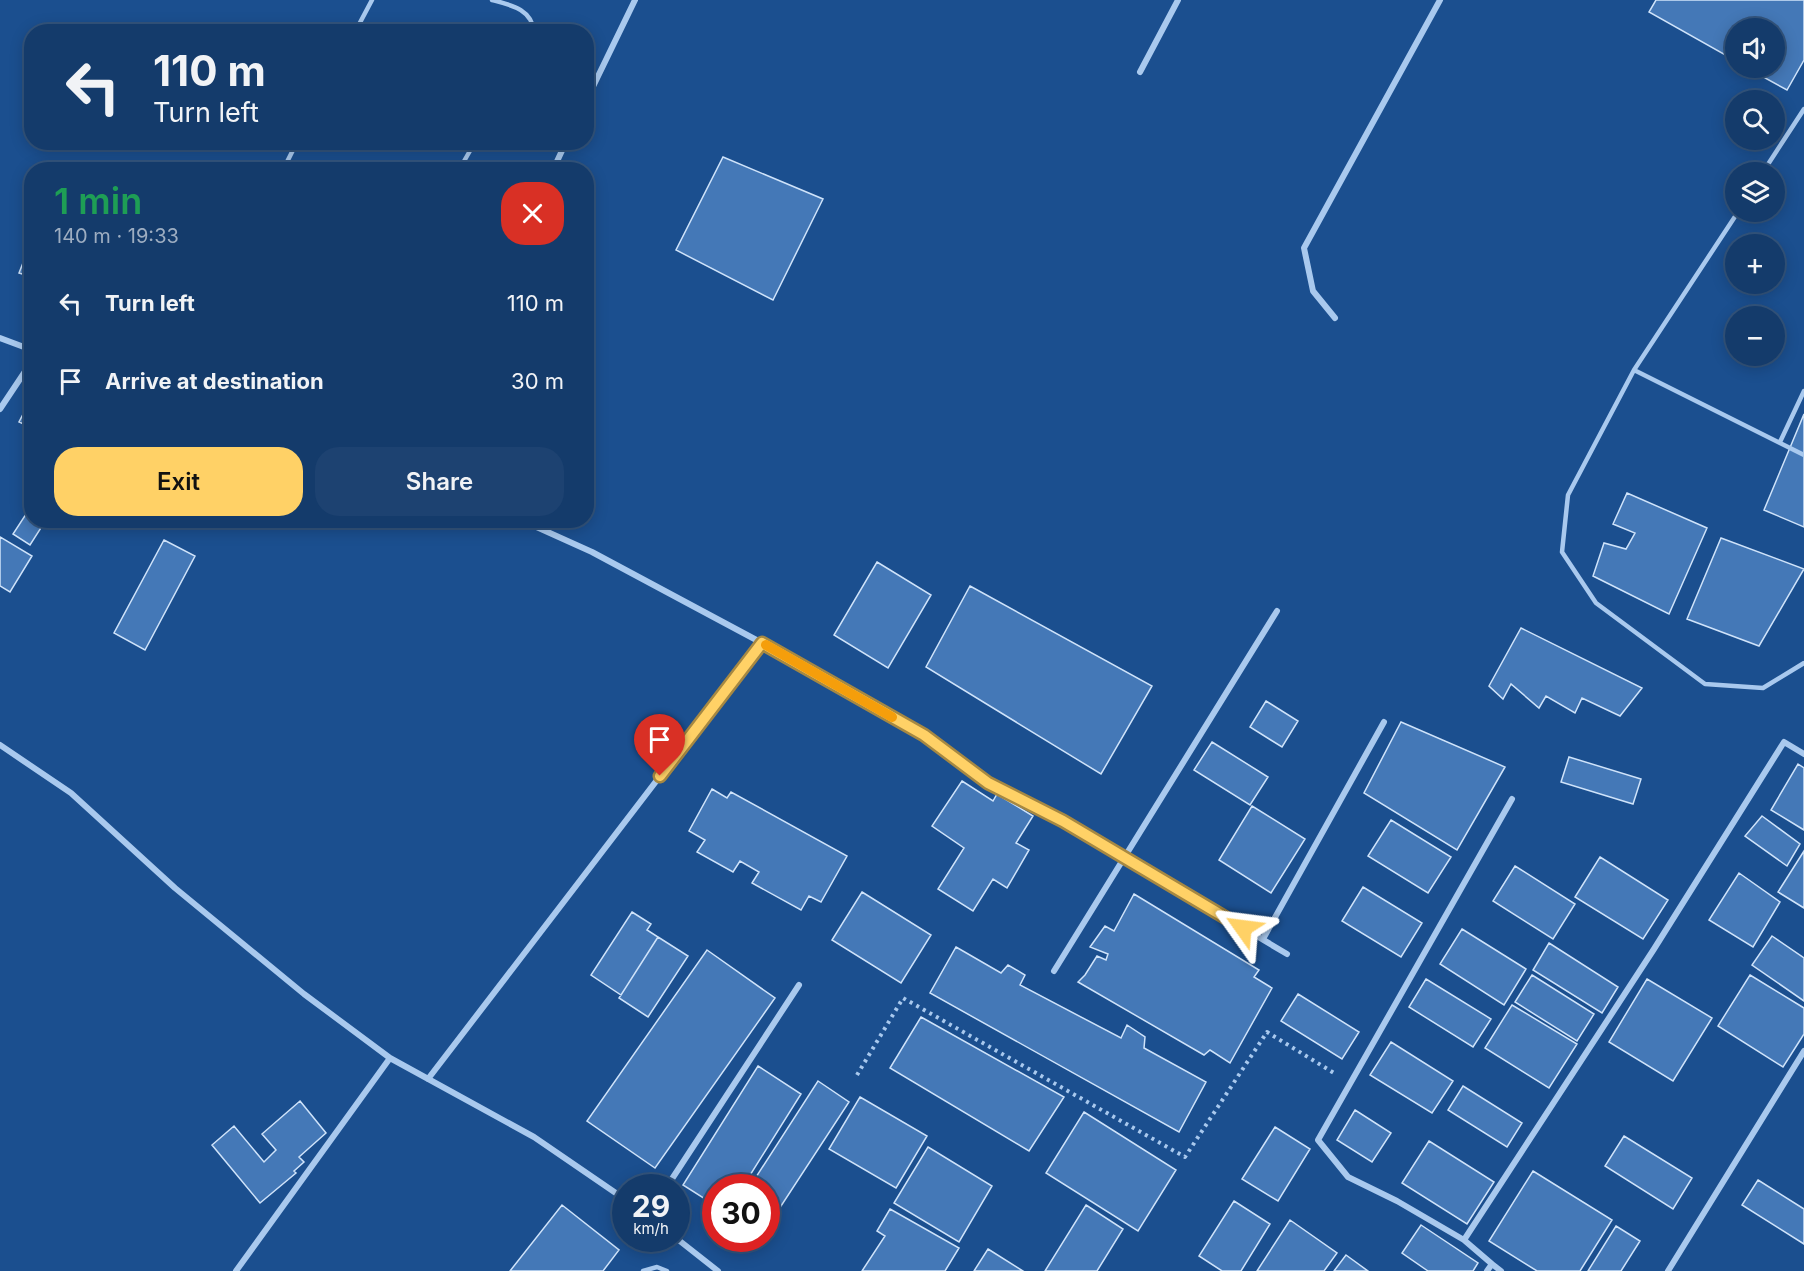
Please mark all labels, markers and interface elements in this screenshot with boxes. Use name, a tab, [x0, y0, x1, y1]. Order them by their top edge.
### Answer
map controls	[1725, 18, 1785, 366]
button: sound	[1725, 18, 1785, 78]
text: 110 m	[153, 45, 266, 96]
icon: left	[54, 48, 132, 126]
button: search	[1725, 90, 1785, 150]
text: Turn left	[153, 96, 259, 129]
button: layers	[1725, 162, 1785, 222]
text: 1 min	[54, 179, 142, 223]
button: close	[501, 182, 564, 245]
text: 140 m · 19:33	[54, 224, 179, 248]
button: +	[1725, 234, 1785, 294]
icon: left	[54, 287, 87, 320]
text: Turn left	[105, 290, 195, 316]
text: 110 m	[507, 290, 564, 316]
button: −	[1725, 306, 1785, 366]
icon: arrive	[54, 365, 87, 398]
text: Arrive at destination	[105, 368, 324, 394]
text: 30 m	[511, 368, 564, 394]
button: Exit	[54, 447, 303, 516]
button: Share	[315, 447, 564, 516]
pin	[634, 714, 685, 776]
icon: arrive	[643, 723, 676, 756]
position arrow	[1211, 896, 1275, 960]
speed limit sign: 30	[702, 1174, 780, 1252]
text: 29	[632, 1188, 670, 1224]
text: km/h	[633, 1219, 669, 1238]

